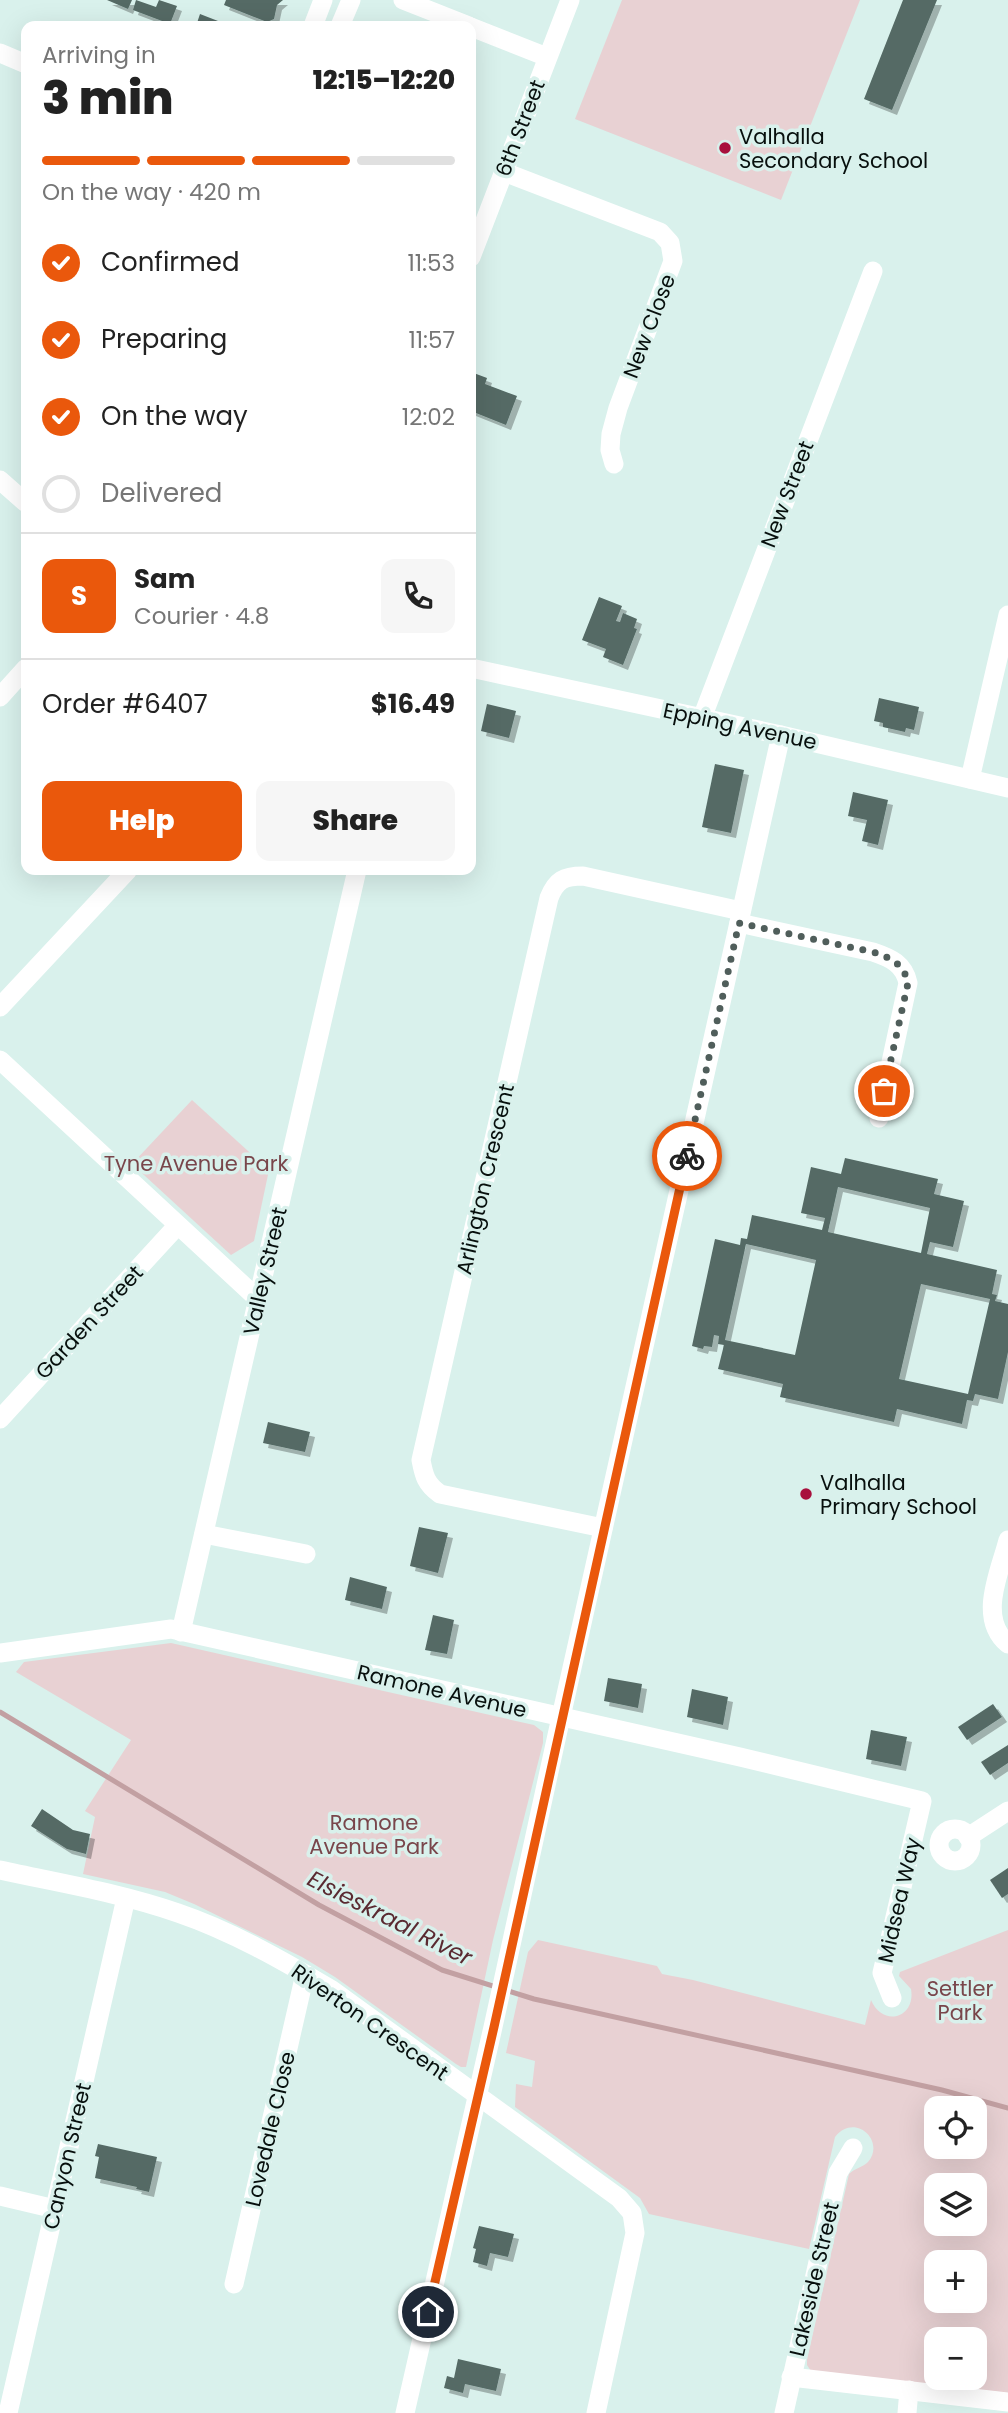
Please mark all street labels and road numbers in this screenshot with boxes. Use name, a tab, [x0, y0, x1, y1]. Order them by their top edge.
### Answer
street label: 6th Street	[488, 75, 552, 181]
street label: New Close	[616, 270, 682, 382]
street label: New Street	[753, 436, 821, 552]
street label: Epping Avenue	[660, 696, 820, 756]
street label: Arlington Crescent	[449, 1081, 521, 1277]
street label: Valley Street	[236, 1204, 294, 1338]
street label: Garden Street	[29, 1259, 149, 1385]
street label: Ramone Avenue	[354, 1657, 530, 1725]
street label: Midsea Way	[871, 1834, 928, 1965]
street label: Riverton Crescent	[286, 1957, 454, 2087]
street label: Lovedale Close	[238, 2049, 302, 2209]
street label: Canyon Street	[36, 2080, 98, 2232]
street label: Lakeside Street	[782, 2199, 846, 2359]

